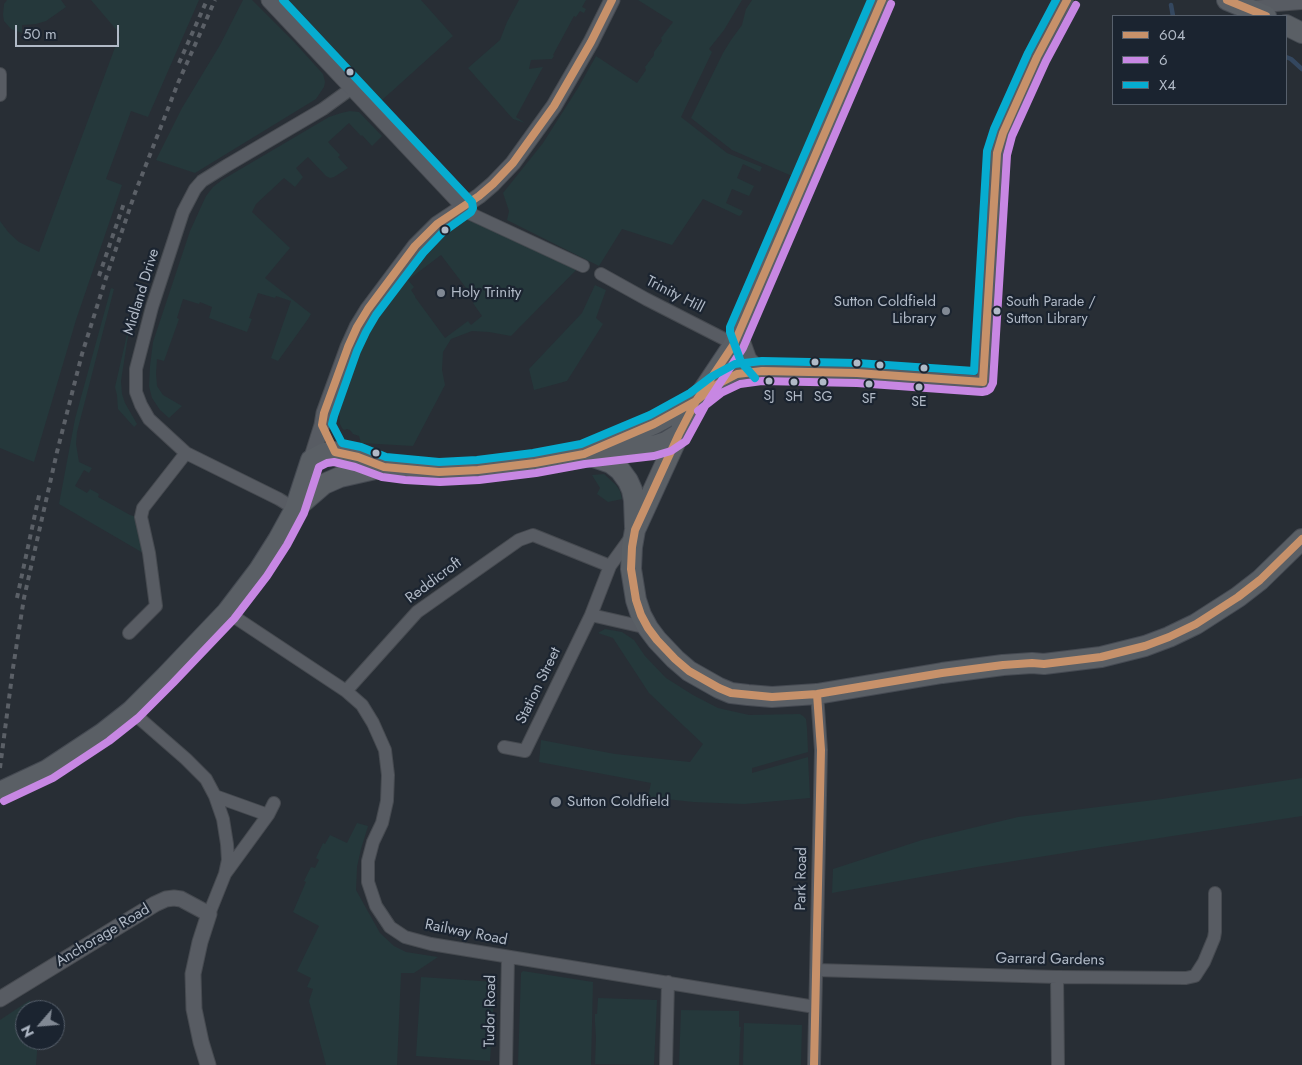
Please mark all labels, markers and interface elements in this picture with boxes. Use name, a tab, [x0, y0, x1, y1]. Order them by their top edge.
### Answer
scale bar	[18, 15, 121, 47]
legend	[1112, 15, 1287, 105]
text: 50 m	[23, 23, 57, 45]
text: 604	[1159, 24, 1185, 46]
text: 6	[1159, 49, 1168, 71]
unlabelled marker	[345, 67, 355, 77]
text: X4	[1159, 74, 1176, 96]
unlabelled marker	[440, 225, 450, 235]
street label: Midland Drive	[120, 247, 164, 337]
street label: Trinity Hill	[643, 273, 707, 317]
place label: Holy Trinity	[451, 284, 521, 302]
marker: Holy Trinity	[435, 287, 447, 299]
place label: Sutton Coldfield Library	[834, 293, 936, 328]
place label: South Parade / Sutton Library	[1006, 295, 1096, 328]
marker: Sutton Coldfield Library	[940, 305, 952, 317]
marker: South Parade / Sutton Library	[992, 306, 1002, 316]
unlabelled marker	[810, 357, 820, 367]
unlabelled marker	[852, 358, 862, 368]
unlabelled marker	[875, 360, 885, 370]
unlabelled marker	[919, 363, 929, 373]
marker: SJ	[764, 376, 774, 386]
marker: SH	[789, 377, 799, 387]
marker: SG	[818, 377, 828, 387]
marker: SF	[864, 379, 874, 389]
marker: SE	[914, 382, 924, 392]
place label: SJ	[763, 389, 775, 405]
place label: SH	[785, 390, 803, 406]
place label: SG	[814, 390, 832, 406]
place label: SF	[862, 392, 876, 408]
place label: SE	[911, 395, 927, 411]
unlabelled marker	[371, 448, 381, 458]
street label: Reddicroft	[403, 554, 465, 608]
street label: Station Street	[513, 645, 565, 727]
place label: Sutton Coldfield	[567, 793, 669, 811]
marker: Sutton Coldfield	[549, 795, 563, 809]
street label: Park Road	[792, 847, 812, 911]
street label: Anchorage Road	[53, 901, 153, 971]
street label: Railway Road	[423, 916, 509, 950]
street label: Garrard Gardens	[995, 950, 1105, 970]
street label: Tudor Road	[481, 975, 501, 1047]
north arrow	[15, 1000, 65, 1050]
text: N	[16, 1022, 39, 1041]

